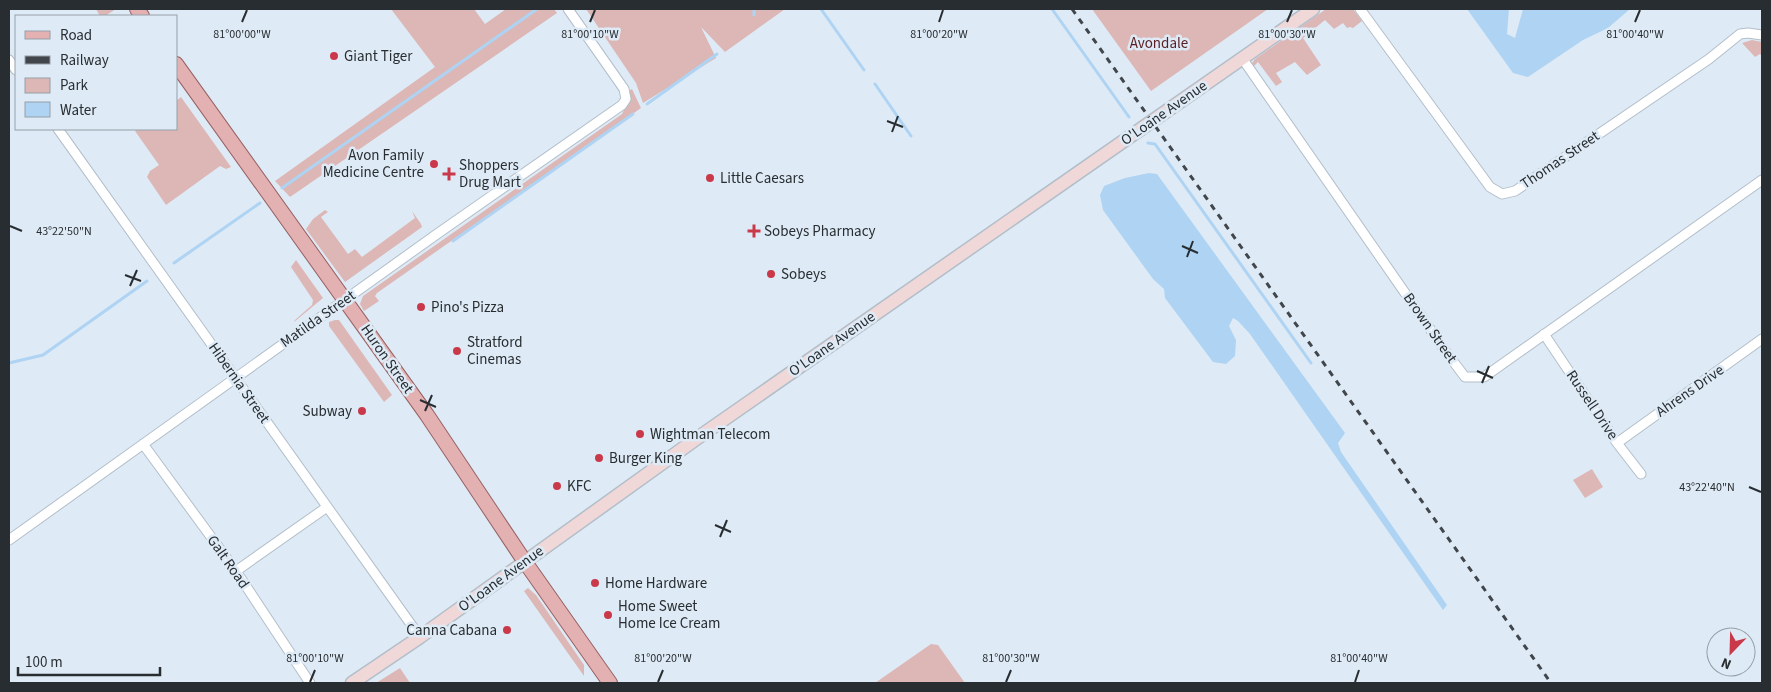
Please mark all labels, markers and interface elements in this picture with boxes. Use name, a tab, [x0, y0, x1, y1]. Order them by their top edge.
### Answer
legend	[15, 15, 178, 130]
text: Road	[60, 25, 92, 46]
text: 81°00'00"W	[213, 26, 271, 43]
text: 81°00'10"W	[561, 26, 619, 43]
text: 81°00'20"W	[910, 26, 968, 43]
text: 81°00'30"W	[1258, 26, 1316, 43]
text: 81°00'40"W	[1606, 26, 1664, 43]
park label: Avondale	[1130, 33, 1188, 54]
place label: Giant Tiger	[344, 46, 413, 67]
text: Railway	[60, 50, 109, 71]
marker: Giant Tiger	[328, 50, 340, 62]
text: Park	[60, 75, 89, 96]
street label: O'Loane Avenue	[1117, 75, 1211, 151]
text: Water	[60, 100, 97, 121]
street label: Thomas Street	[1516, 126, 1604, 194]
place label: Avon Family Medicine Centre	[323, 145, 424, 183]
place label: Shoppers Drug Mart	[459, 155, 521, 193]
marker: Avon Family Medicine Centre	[428, 158, 440, 170]
marker: Shoppers Drug Mart	[443, 168, 455, 180]
place label: Little Caesars	[720, 168, 804, 189]
marker: Little Caesars	[704, 172, 716, 184]
place label: Sobeys Pharmacy	[764, 221, 876, 242]
text: 43°22'50"N	[36, 223, 92, 240]
marker: Sobeys Pharmacy	[748, 225, 760, 237]
place label: Sobeys	[781, 264, 826, 285]
marker: Sobeys	[765, 268, 777, 280]
street label: Matilda Street	[276, 285, 360, 353]
street label: Brown Street	[1398, 289, 1462, 367]
place label: Pino's Pizza	[431, 297, 504, 318]
marker: Pino's Pizza	[415, 301, 427, 313]
street label: O'Loane Avenue	[785, 306, 879, 382]
street label: Huron Street	[355, 320, 419, 398]
place label: Stratford Cinemas	[467, 332, 523, 370]
street label: Hibernia Street	[203, 338, 275, 428]
marker: Stratford Cinemas	[451, 345, 463, 357]
street label: Ahrens Drive	[1652, 360, 1728, 422]
street label: Russell Drive	[1561, 366, 1623, 444]
place label: Subway	[302, 401, 352, 422]
marker: Subway	[356, 405, 368, 417]
place label: Wightman Telecom	[650, 424, 770, 445]
marker: Wightman Telecom	[634, 428, 646, 440]
place label: Burger King	[609, 448, 683, 469]
marker: Burger King	[593, 452, 605, 464]
place label: KFC	[567, 476, 592, 497]
text: 43°22'40"N	[1679, 479, 1735, 496]
marker: KFC	[551, 480, 563, 492]
street label: Galt Road	[202, 531, 254, 593]
street label: O'Loane Avenue	[454, 541, 548, 617]
place label: Home Hardware	[605, 573, 707, 594]
marker: Home Hardware	[589, 577, 601, 589]
place label: Home Sweet Home Ice Cream	[618, 596, 721, 634]
marker: Home Sweet Home Ice Cream	[602, 609, 614, 621]
place label: Canna Cabana	[406, 620, 497, 641]
marker: Canna Cabana	[501, 624, 513, 636]
north arrow	[1706, 627, 1756, 677]
scale bar	[18, 644, 160, 676]
text: 81°00'10"W	[286, 650, 344, 667]
text: 81°00'20"W	[634, 650, 692, 667]
text: 81°00'30"W	[982, 650, 1040, 667]
text: 81°00'40"W	[1330, 650, 1388, 667]
text: 100 m	[25, 652, 63, 673]
text: N	[1718, 652, 1735, 674]

